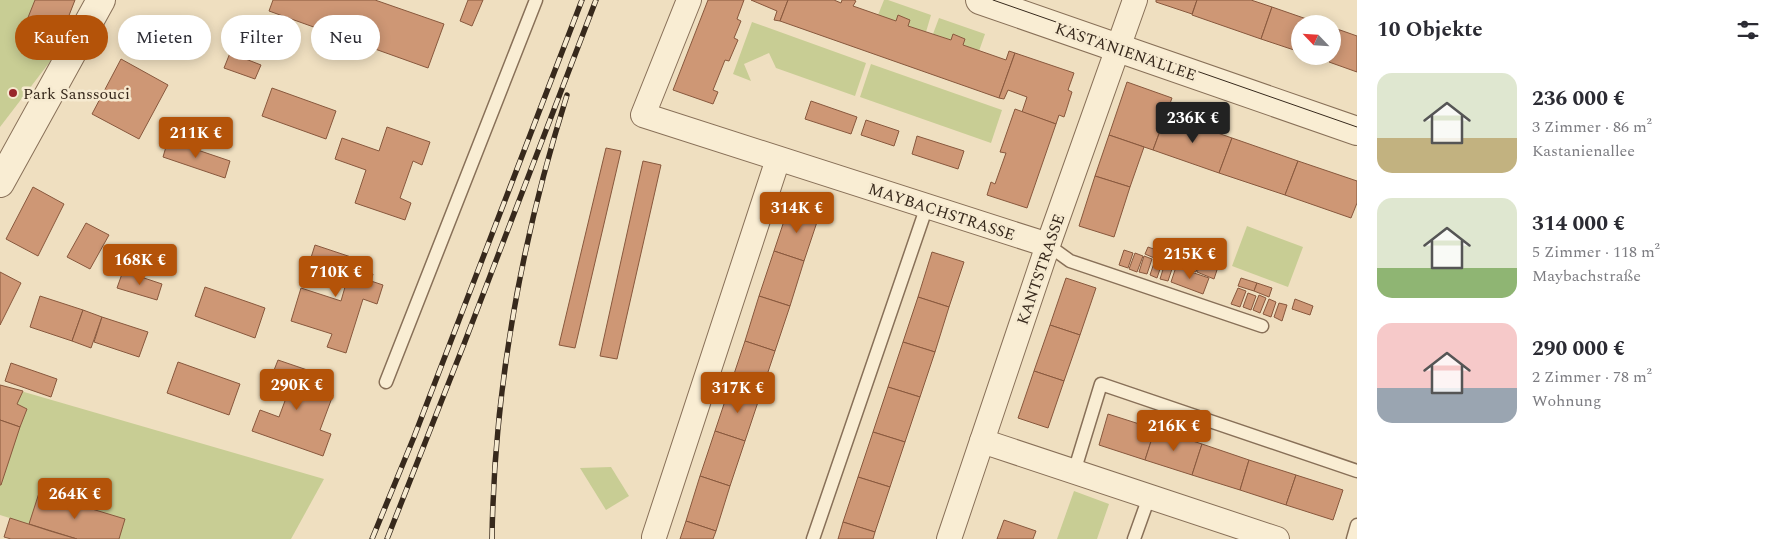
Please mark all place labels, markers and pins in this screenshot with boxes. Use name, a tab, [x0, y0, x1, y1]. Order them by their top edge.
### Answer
place label: Park Sanssouci	[23, 82, 130, 106]
marker: Park Sanssouci	[7, 87, 19, 99]
pin: 236K €	[1152, 102, 1234, 144]
pin: 211K €	[155, 116, 237, 159]
pin: 314K €	[756, 192, 838, 234]
pin: 215K €	[1149, 238, 1231, 280]
pin: 168K €	[99, 244, 181, 286]
pin: 710K €	[295, 256, 377, 298]
pin: 290K €	[256, 368, 338, 411]
pin: 317K €	[697, 372, 779, 414]
pin: 216K €	[1133, 410, 1215, 452]
pin: 264K €	[34, 478, 116, 520]

